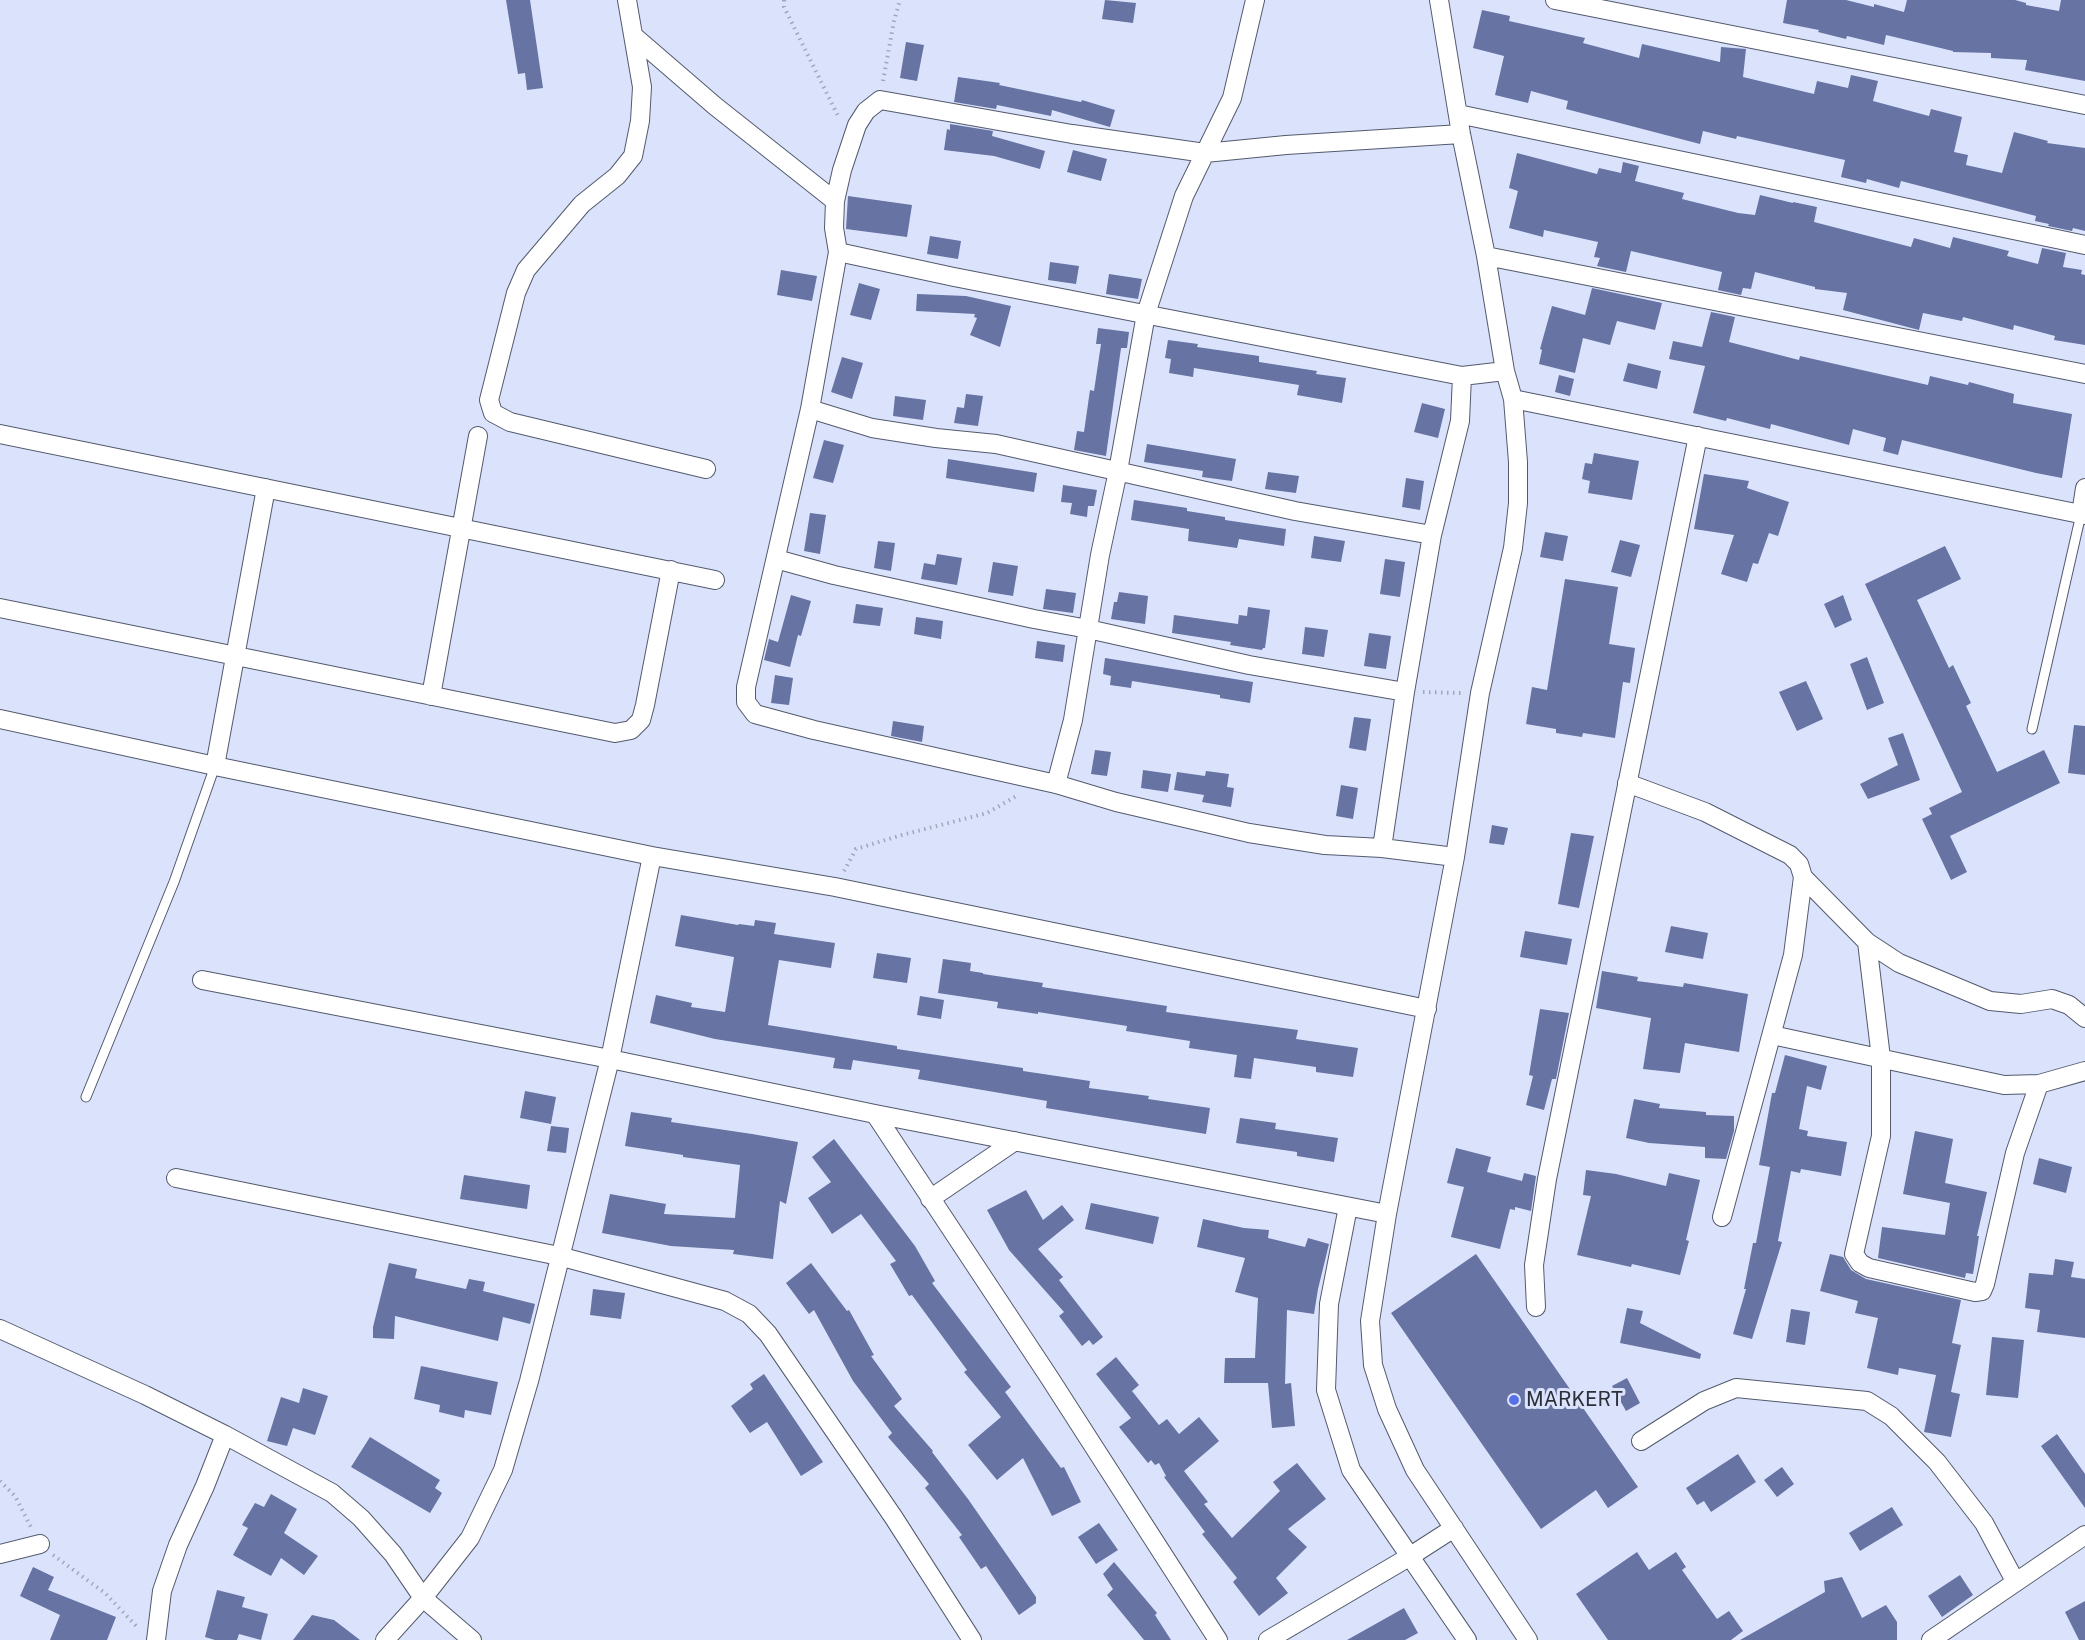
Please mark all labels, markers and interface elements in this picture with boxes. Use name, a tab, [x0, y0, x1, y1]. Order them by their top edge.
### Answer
place label: MARKERT	[1526, 1388, 1623, 1412]
marker: MARKERT	[1507, 1393, 1521, 1407]

